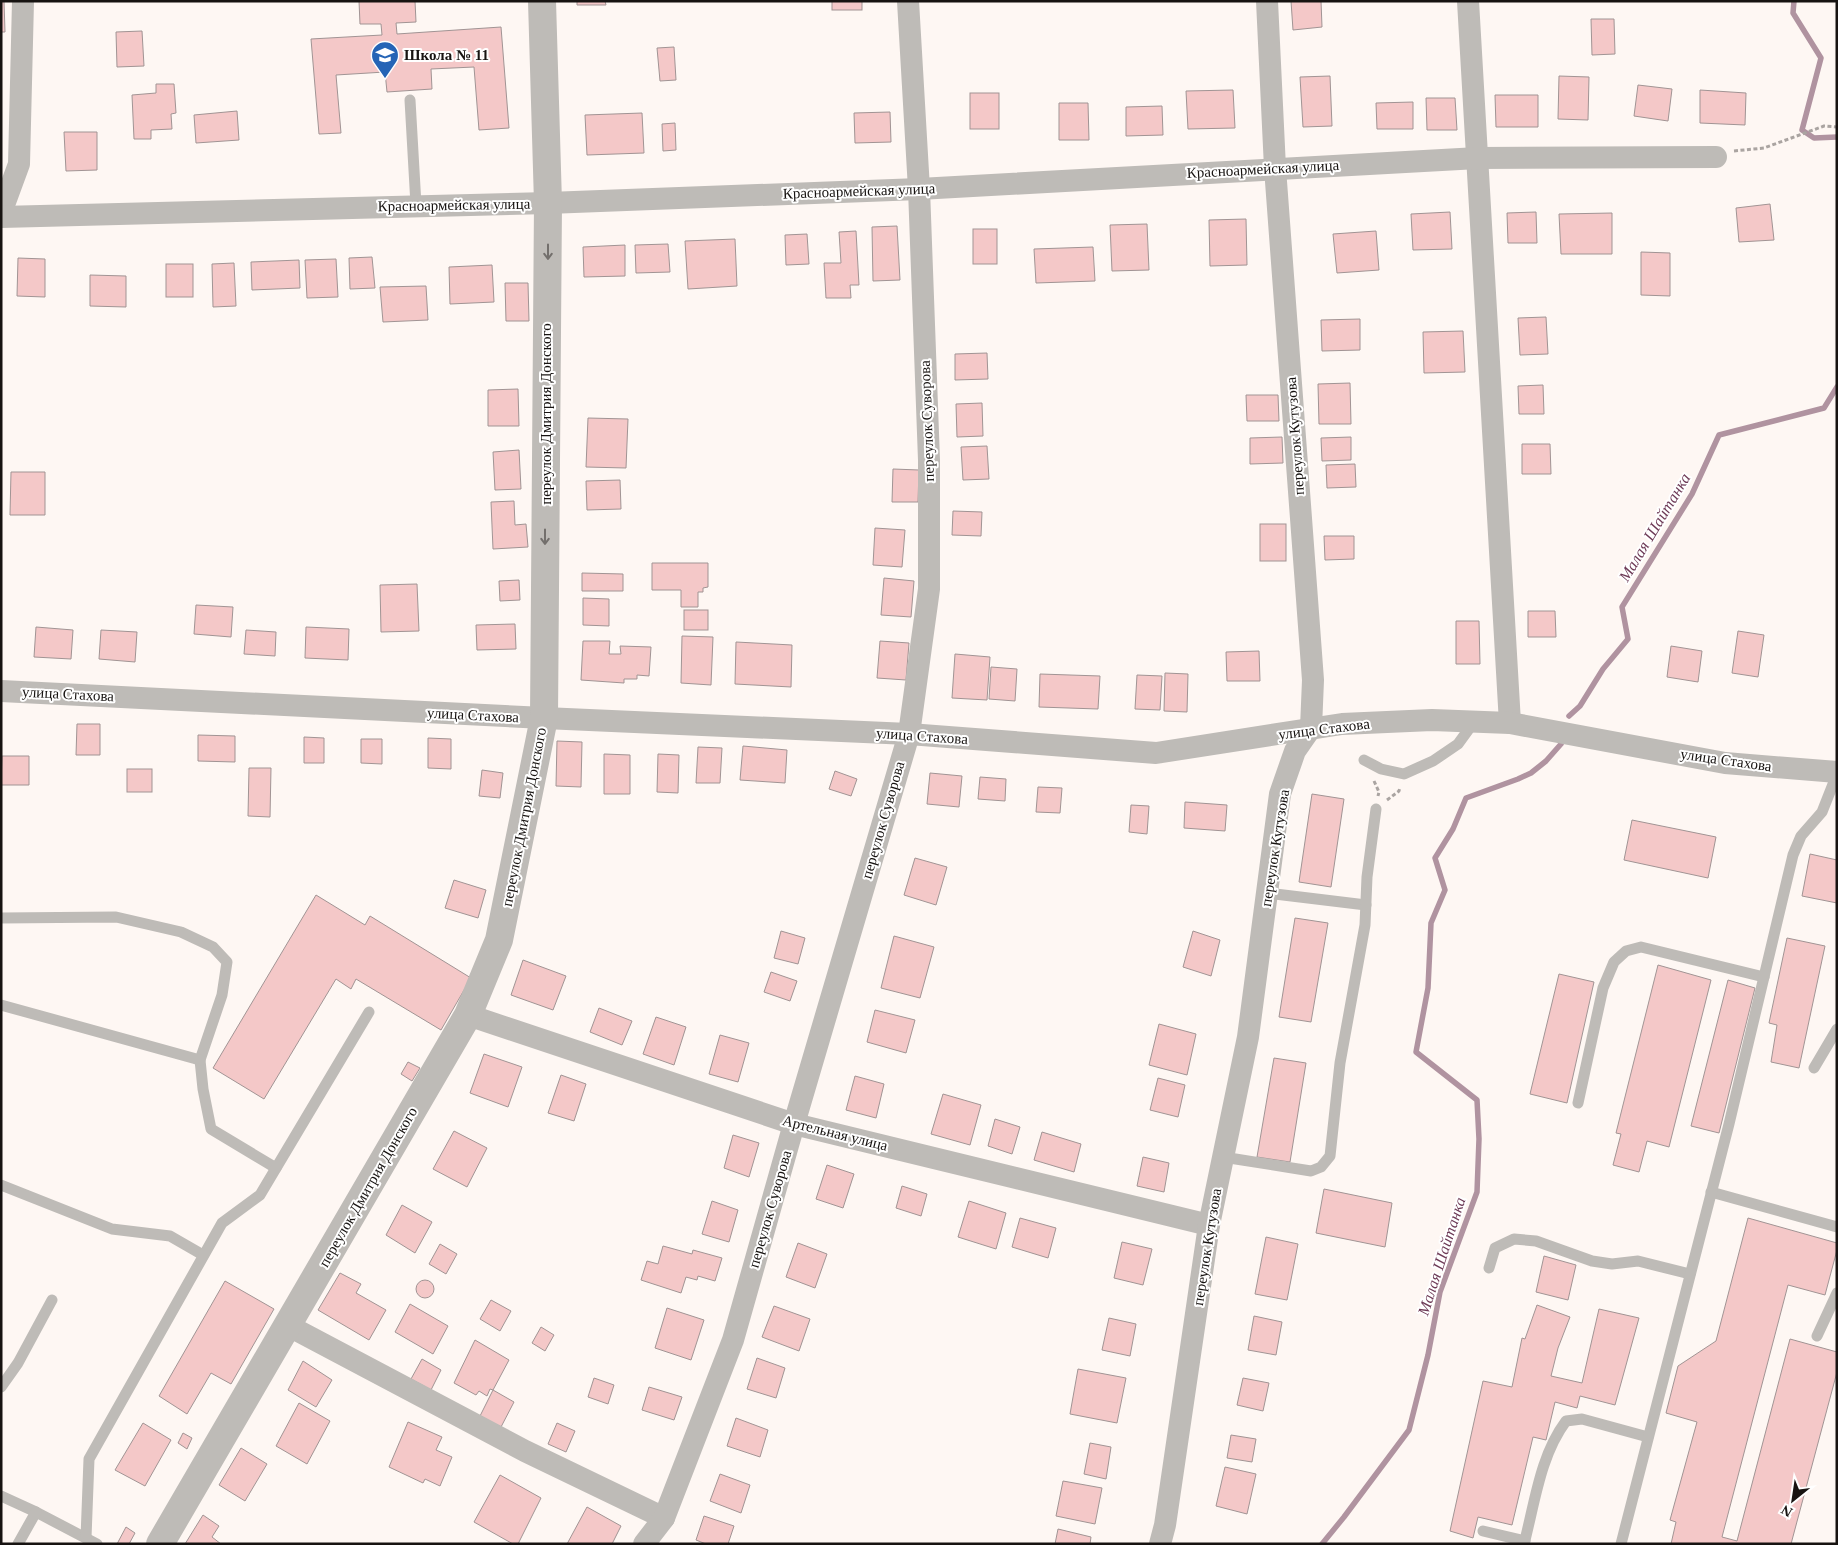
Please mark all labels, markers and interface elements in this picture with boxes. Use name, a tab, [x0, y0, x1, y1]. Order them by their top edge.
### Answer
school or university icon: Школа № 11	[370, 40, 400, 79]
place label: Школа № 11	[404, 47, 489, 63]
street label: Красноармейская улица	[1186, 157, 1340, 181]
street label: Красноармейская улица	[783, 180, 936, 202]
street label: Красноармейская улица	[378, 196, 531, 214]
one-way arrow	[543, 243, 552, 259]
street label: переулок Дмитрия Донского	[538, 323, 554, 505]
street label: переулок Суворова	[917, 360, 937, 482]
street label: переулок Кутузова	[1283, 376, 1307, 496]
water label: Малая Шайтанка	[1615, 470, 1693, 585]
one-way arrow	[540, 528, 550, 544]
street label: улица Стахова	[22, 684, 115, 704]
street label: улица Стахова	[427, 705, 520, 725]
street label: улица Стахова	[1277, 715, 1371, 743]
street label: улица Стахова	[876, 725, 969, 747]
street label: переулок Дмитрия Донского	[499, 726, 549, 908]
street label: улица Стахова	[1679, 746, 1773, 774]
street label: переулок Суворова	[859, 759, 908, 881]
street label: переулок Кутузова	[1258, 788, 1292, 908]
street label: переулок Дмитрия Донского	[316, 1104, 420, 1270]
street label: Артельная улица	[781, 1112, 890, 1154]
street label: переулок Суворова	[746, 1148, 795, 1270]
street label: переулок Кутузова	[1190, 1187, 1224, 1307]
water label: Малая Шайтанка	[1414, 1195, 1469, 1318]
north arrow	[1768, 1475, 1818, 1525]
text: N	[1779, 1502, 1795, 1520]

